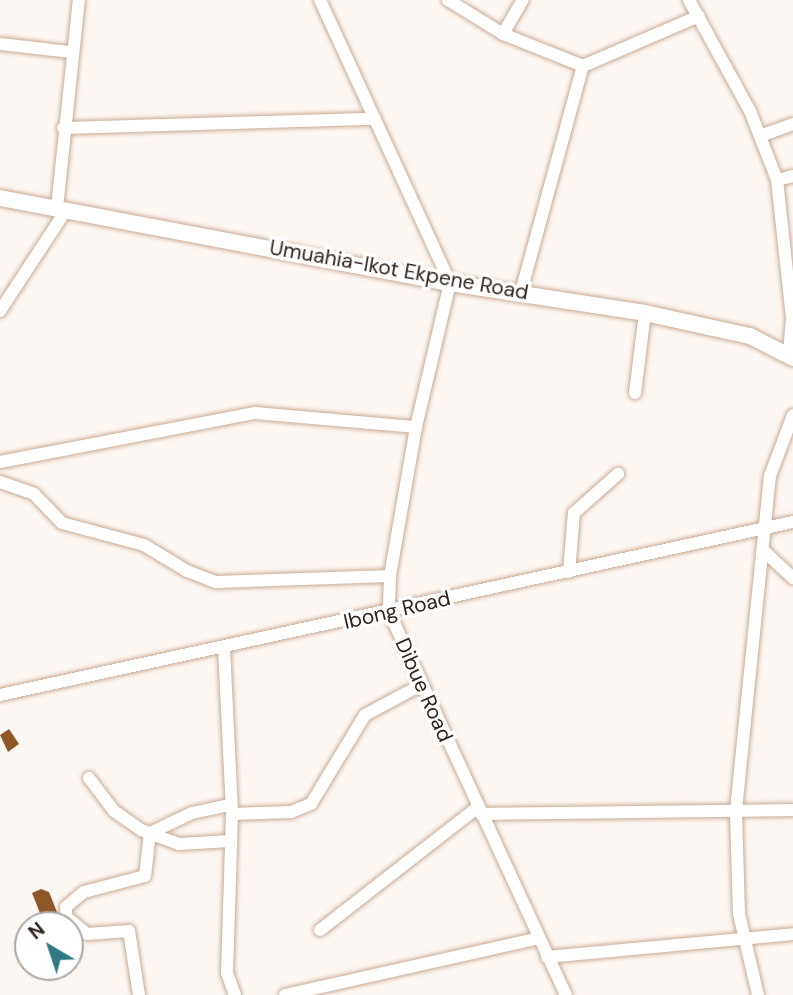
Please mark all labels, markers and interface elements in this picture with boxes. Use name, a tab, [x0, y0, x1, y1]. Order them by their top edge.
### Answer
street label: Umuahia-Ikot Ekpene Road	[268, 235, 530, 305]
street label: Ibong Road	[341, 585, 453, 635]
street label: Dibue Road	[390, 634, 458, 746]
north arrow	[14, 911, 84, 981]
text: N	[23, 917, 50, 945]

